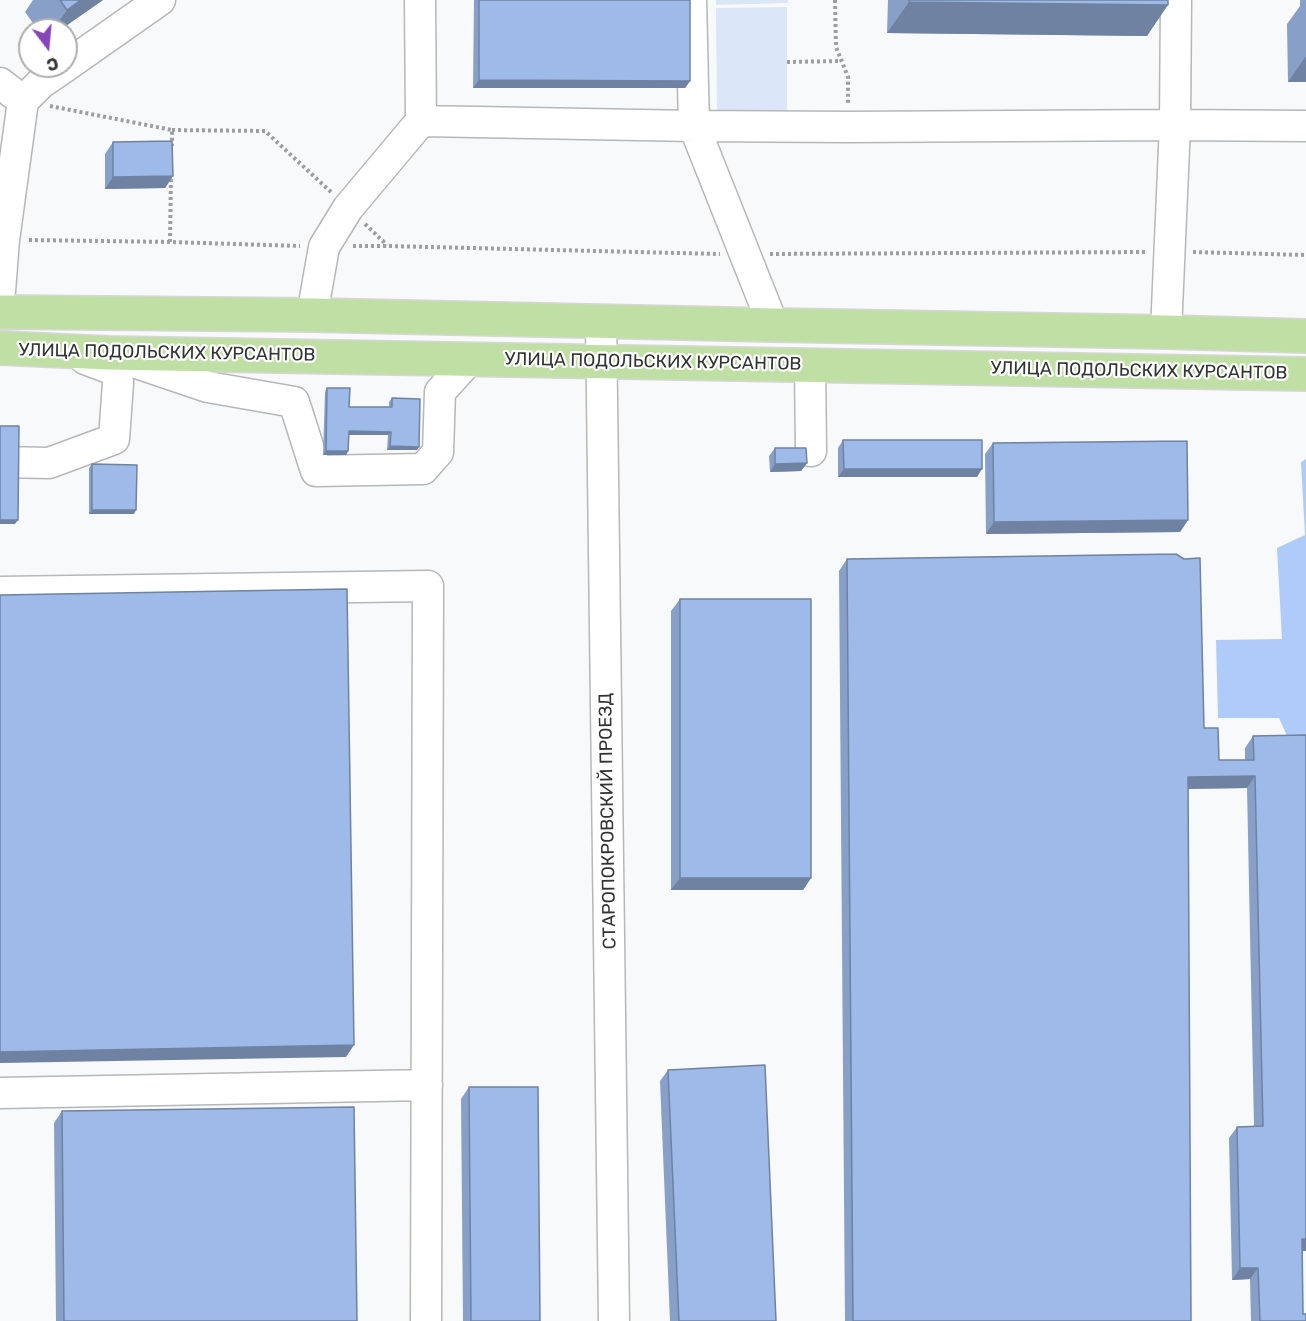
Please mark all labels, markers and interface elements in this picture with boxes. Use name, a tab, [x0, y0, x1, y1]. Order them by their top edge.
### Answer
north arrow	[18, 18, 78, 78]
text: С	[45, 53, 61, 75]
street label: УЛИЦА ПОДОЛЬСКИХ КУРСАНТОВ	[18, 340, 316, 366]
street label: УЛИЦА ПОДОЛЬСКИХ КУРСАНТОВ	[504, 349, 802, 375]
street label: УЛИЦА ПОДОЛЬСКИХ КУРСАНТОВ	[990, 358, 1288, 384]
street label: СТАРОПОКРОВСКИЙ ПРОЕЗД	[595, 693, 621, 949]

